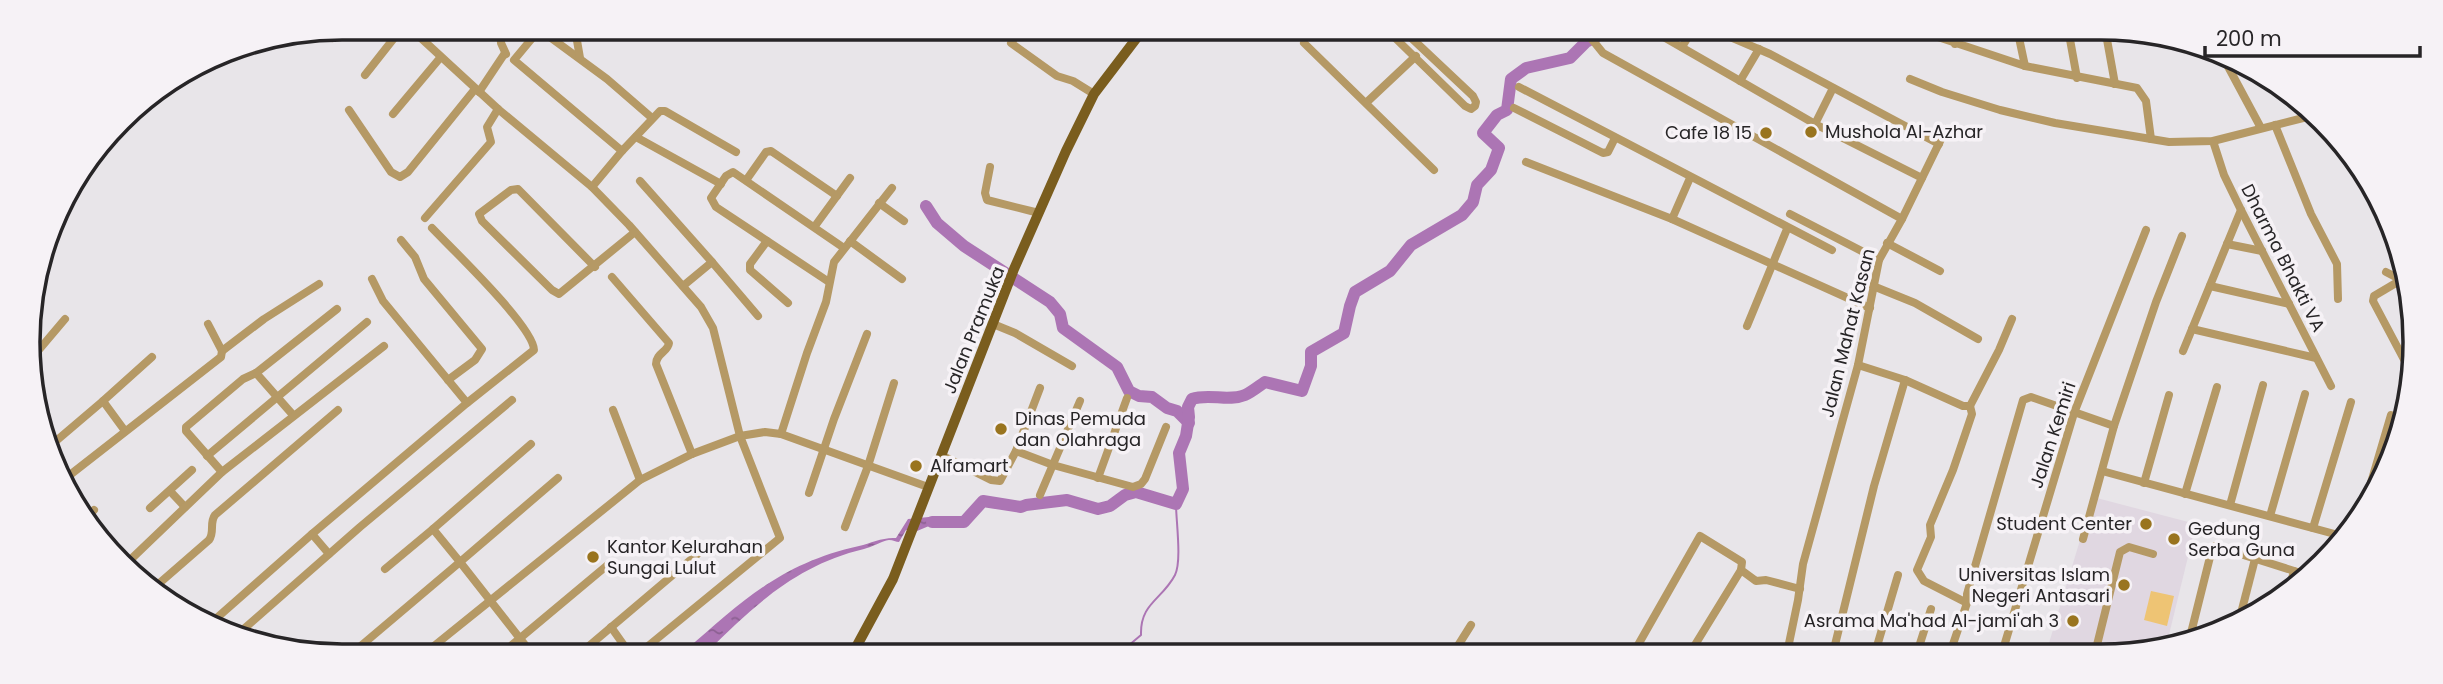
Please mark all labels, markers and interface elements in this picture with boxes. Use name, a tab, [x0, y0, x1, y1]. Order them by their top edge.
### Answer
scale bar	[2205, 14, 2420, 58]
text: 200 m	[2216, 24, 2282, 53]
place label: Mushola Al-Azhar	[1825, 119, 1983, 144]
place label: Cafe 18 15	[1665, 120, 1752, 145]
marker: Mushola Al-Azhar	[1803, 124, 1819, 140]
marker: Cafe 18 15	[1758, 125, 1774, 141]
street label: Dharma Bhakti VA	[2235, 180, 2332, 336]
street label: Jalan Mahat Kasan	[1814, 246, 1881, 420]
street label: Jalan Pramuka	[937, 262, 1010, 397]
street label: Jalan Kemiri	[2024, 378, 2082, 491]
place label: Dinas Pemuda dan Olahraga	[1015, 406, 1146, 452]
marker: Dinas Pemuda dan Olahraga	[993, 421, 1009, 437]
place label: Alfamart	[930, 453, 1009, 478]
marker: Alfamart	[908, 458, 924, 474]
place label: Student Center	[1996, 511, 2132, 536]
marker: Student Center	[2138, 516, 2154, 532]
place label: Gedung Serba Guna	[2188, 516, 2295, 562]
marker: Gedung Serba Guna	[2166, 531, 2182, 547]
place label: Kantor Kelurahan Sungai Lulut	[607, 534, 763, 580]
marker: Kantor Kelurahan Sungai Lulut	[585, 549, 601, 565]
place label: Universitas Islam Negeri Antasari	[1958, 562, 2110, 608]
marker: Universitas Islam Negeri Antasari	[2116, 577, 2132, 593]
place label: Asrama Ma'had Al-jami'ah 3	[1804, 608, 2059, 633]
marker: Asrama Ma'had Al-jami'ah 3	[2065, 613, 2081, 629]

